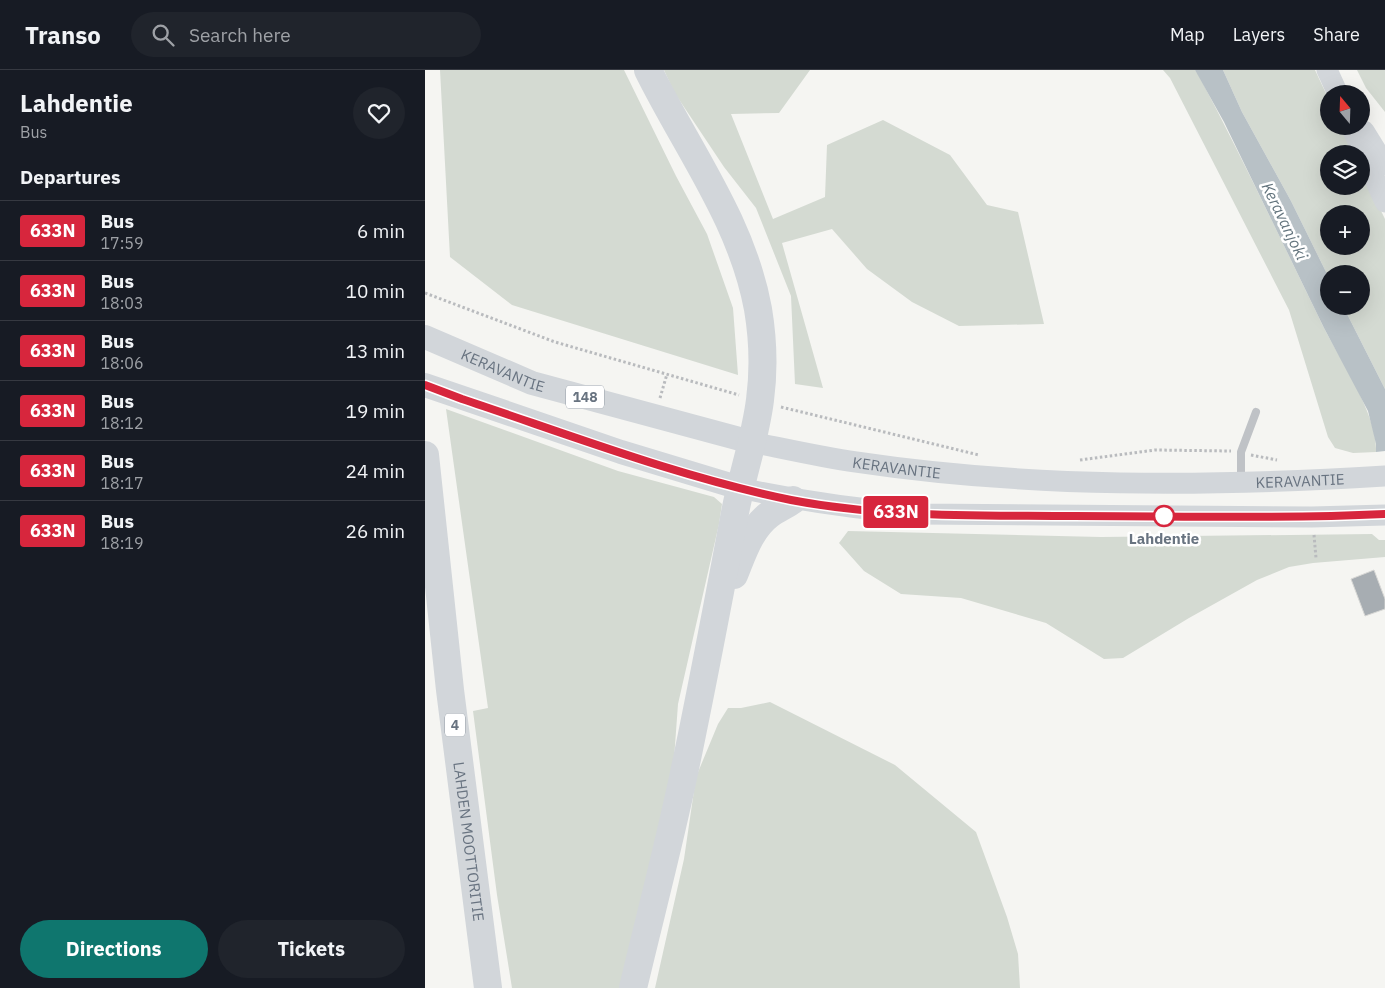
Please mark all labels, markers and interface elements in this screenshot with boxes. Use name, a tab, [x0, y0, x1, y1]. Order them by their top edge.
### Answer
search box	[131, 12, 481, 57]
text: Transo	[25, 19, 101, 51]
icon: search	[149, 21, 177, 49]
text: Search here	[189, 23, 291, 47]
text: Map	[1170, 23, 1205, 46]
text: Layers	[1233, 23, 1285, 46]
text: Share	[1313, 23, 1360, 46]
north arrow	[1320, 85, 1370, 135]
map controls	[1320, 85, 1370, 315]
text: Lahdentie	[20, 87, 133, 119]
button: heart	[353, 87, 405, 139]
text: Bus	[20, 122, 47, 142]
button: layers	[1320, 145, 1370, 195]
text: Departures	[20, 165, 120, 189]
water label: Keravanjoki	[1258, 179, 1313, 264]
button: +	[1320, 205, 1370, 255]
text: Bus	[100, 209, 134, 233]
text: 633N	[30, 219, 75, 242]
text: 6 min	[357, 219, 405, 243]
text: 17:59	[100, 233, 144, 253]
button: −	[1320, 265, 1370, 315]
text: Bus	[100, 269, 134, 293]
text: 633N	[30, 279, 75, 302]
text: 10 min	[346, 279, 405, 303]
text: 18:03	[100, 293, 144, 313]
text: Bus	[100, 329, 134, 353]
text: 633N	[30, 339, 75, 362]
text: 13 min	[346, 339, 405, 363]
street label: KERAVANTIE	[458, 344, 547, 396]
text: 18:06	[100, 353, 144, 373]
road number: 148	[566, 386, 604, 408]
text: Bus	[100, 389, 134, 413]
text: 633N	[30, 399, 75, 422]
text: 19 min	[346, 399, 405, 423]
text: 18:12	[100, 413, 144, 433]
text: Bus	[100, 449, 134, 473]
street label: KERAVANTIE	[851, 452, 942, 482]
text: 633N	[30, 459, 75, 482]
text: 24 min	[346, 459, 405, 483]
street label: KERAVANTIE	[1255, 469, 1345, 492]
text: 18:17	[100, 473, 144, 493]
line badge: 633N	[861, 496, 931, 528]
text: 633N	[873, 500, 919, 523]
marker: Lahdentie	[1153, 505, 1175, 527]
text: Bus	[100, 509, 134, 533]
text: 633N	[30, 519, 75, 542]
text: 26 min	[346, 519, 405, 543]
place label: Lahdentie	[1129, 529, 1199, 548]
text: 18:19	[100, 533, 144, 553]
road number: 4	[445, 714, 465, 736]
street label: LAHDEN MOOTTORITIE	[450, 761, 489, 922]
button: Directions	[20, 920, 208, 978]
button: Tickets	[218, 920, 405, 978]

